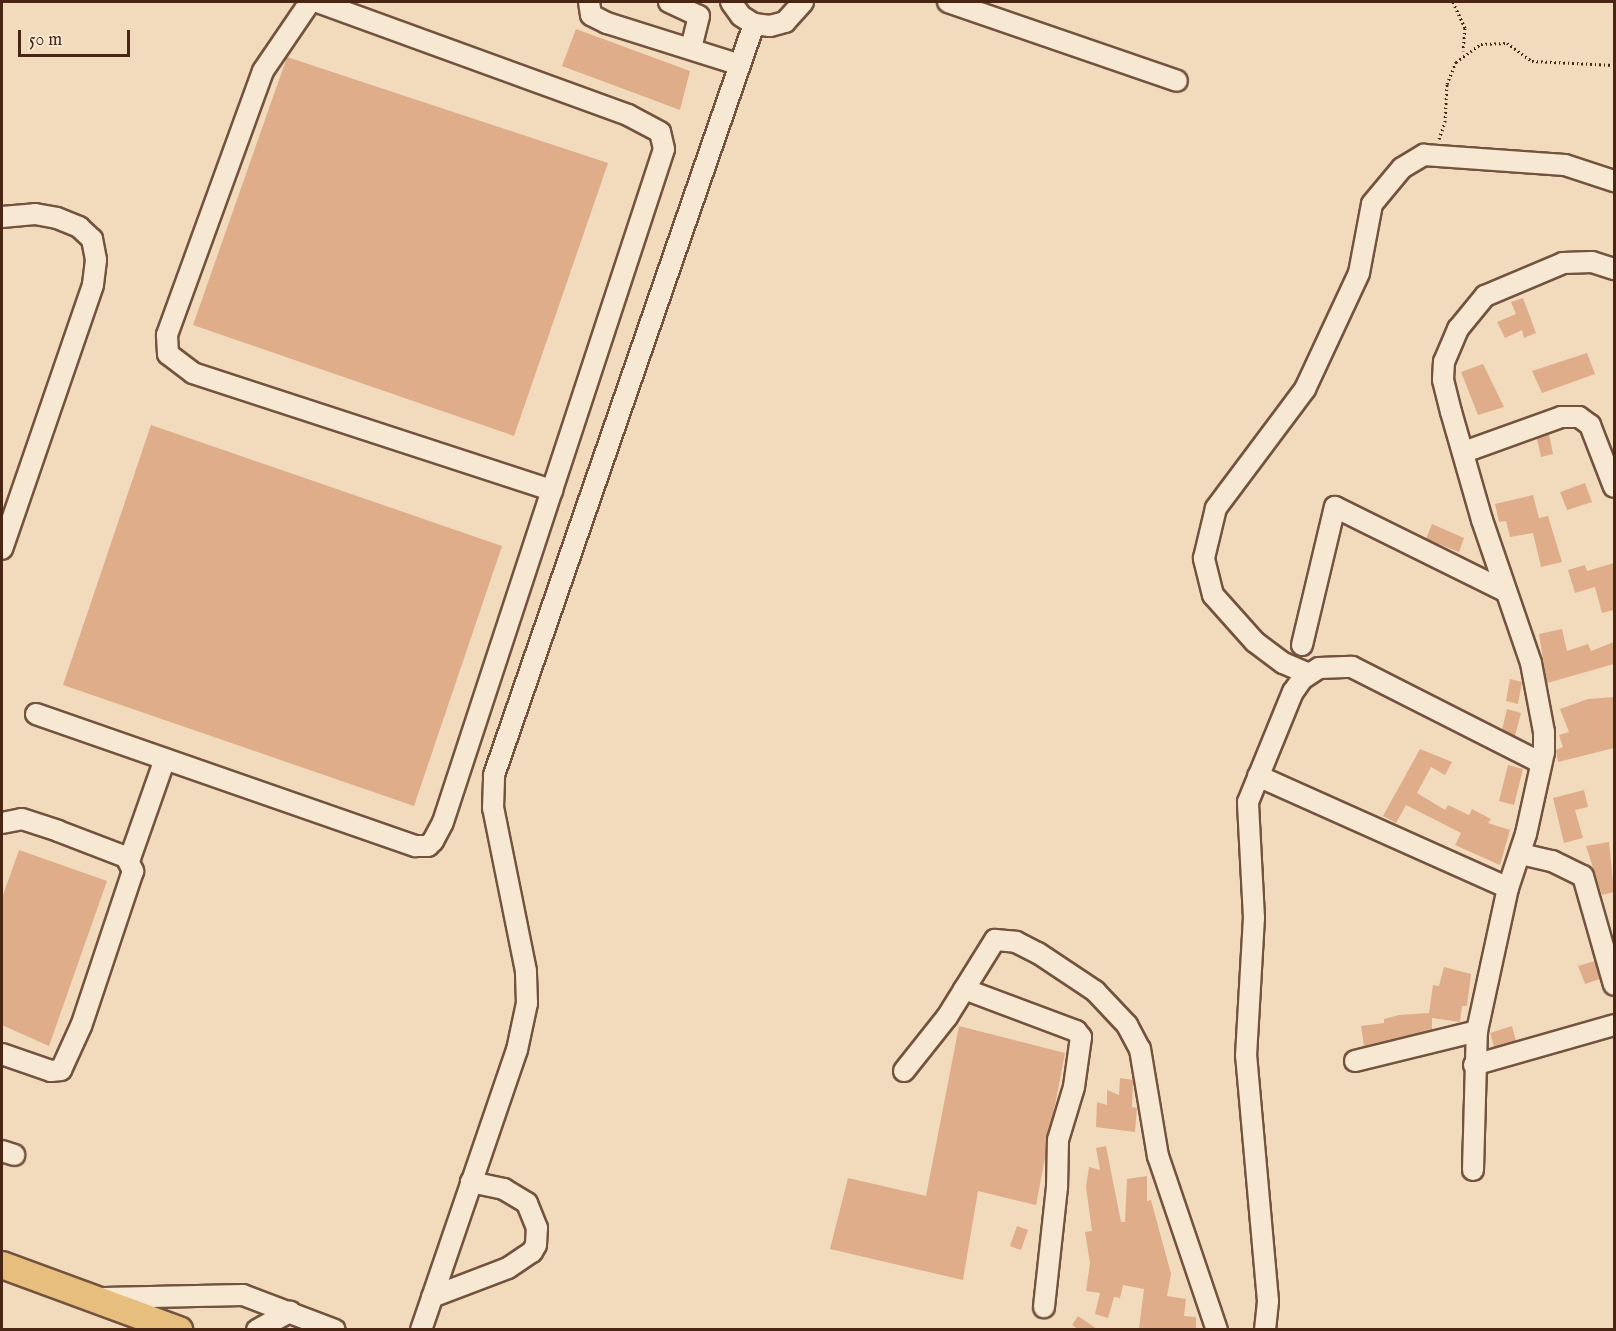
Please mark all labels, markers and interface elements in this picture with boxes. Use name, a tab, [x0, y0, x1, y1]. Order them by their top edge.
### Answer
scale bar	[21, 18, 134, 56]
text: 50 m	[29, 29, 62, 52]

